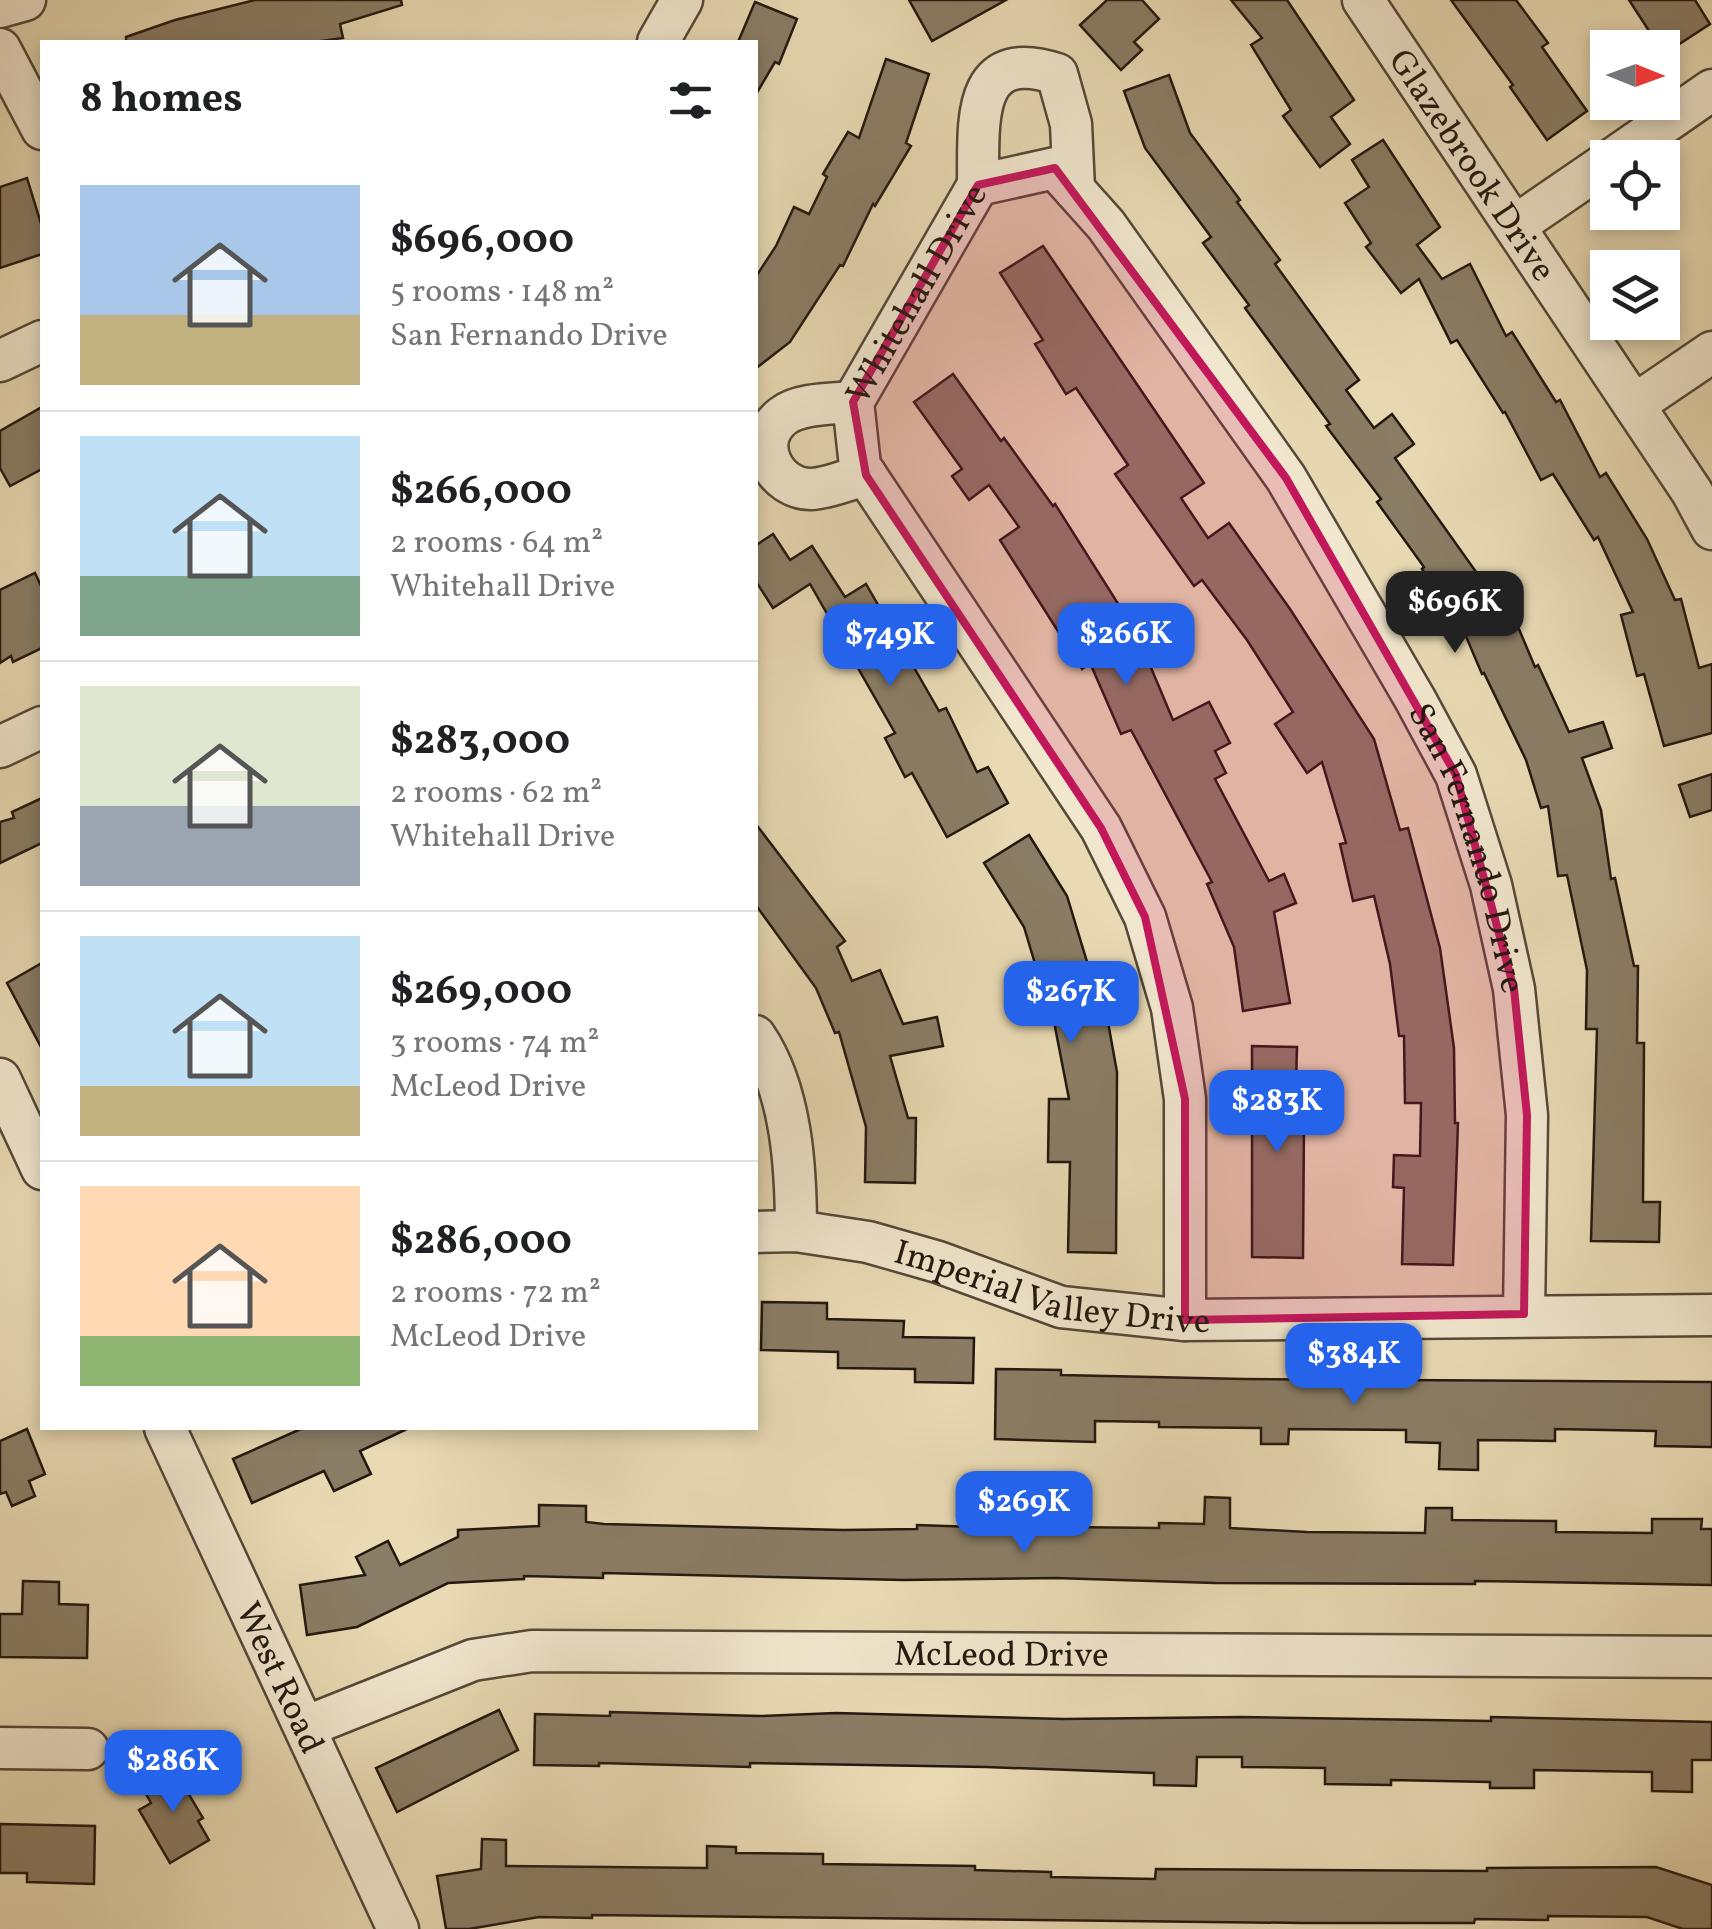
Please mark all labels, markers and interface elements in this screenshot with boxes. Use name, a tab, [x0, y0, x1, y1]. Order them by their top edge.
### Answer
north arrow	[1590, 30, 1680, 120]
map controls	[1590, 30, 1680, 340]
street label: Glazebrook Drive	[1376, 41, 1566, 292]
text: 8 homes	[80, 71, 243, 130]
icon: filters	[663, 73, 718, 128]
button: locate	[1590, 140, 1680, 230]
street label: Whitehall Drive	[836, 176, 1001, 413]
text: $696,000	[390, 212, 574, 271]
icon: home	[160, 225, 280, 345]
button: layers	[1590, 250, 1680, 340]
text: 5 rooms · 148 m²	[390, 271, 614, 315]
text: San Fernando Drive	[390, 315, 668, 359]
text: $266,000	[390, 463, 572, 522]
icon: home	[160, 476, 280, 596]
text: 2 rooms · 64 m²	[390, 522, 603, 566]
text: Whitehall Drive	[390, 566, 615, 610]
pin: $696K	[1385, 571, 1525, 656]
text: $696K	[1408, 581, 1502, 625]
pin: $266K	[1056, 603, 1196, 688]
pin: $749K	[820, 604, 960, 689]
text: $266K	[1080, 613, 1172, 657]
text: $749K	[845, 614, 935, 658]
street label: San Fernando Drive	[1395, 696, 1535, 998]
text: $283,000	[390, 713, 570, 772]
icon: home	[160, 726, 280, 846]
text: 2 rooms · 62 m²	[390, 772, 602, 816]
text: Whitehall Drive	[390, 816, 615, 860]
pin: $267K	[1001, 961, 1141, 1046]
text: $269,000	[390, 963, 572, 1022]
text: $267K	[1026, 971, 1116, 1015]
icon: home	[160, 976, 280, 1096]
text: 3 rooms · 74 m²	[390, 1022, 599, 1066]
text: McLeod Drive	[390, 1066, 586, 1110]
pin: $283K	[1207, 1070, 1347, 1155]
text: $283K	[1231, 1080, 1323, 1124]
text: $286,000	[390, 1213, 572, 1272]
icon: home	[160, 1226, 280, 1346]
street label: Imperial Valley Drive	[888, 1230, 1210, 1348]
text: 2 rooms · 72 m²	[390, 1272, 601, 1316]
text: McLeod Drive	[390, 1316, 586, 1360]
pin: $384K	[1284, 1323, 1424, 1408]
text: $384K	[1307, 1333, 1401, 1377]
pin: $269K	[954, 1471, 1094, 1556]
text: $269K	[978, 1481, 1070, 1525]
street label: West Road	[222, 1595, 334, 1762]
street label: McLeod Drive	[894, 1632, 1109, 1681]
pin: $286K	[103, 1730, 243, 1815]
text: $286K	[127, 1740, 219, 1784]

